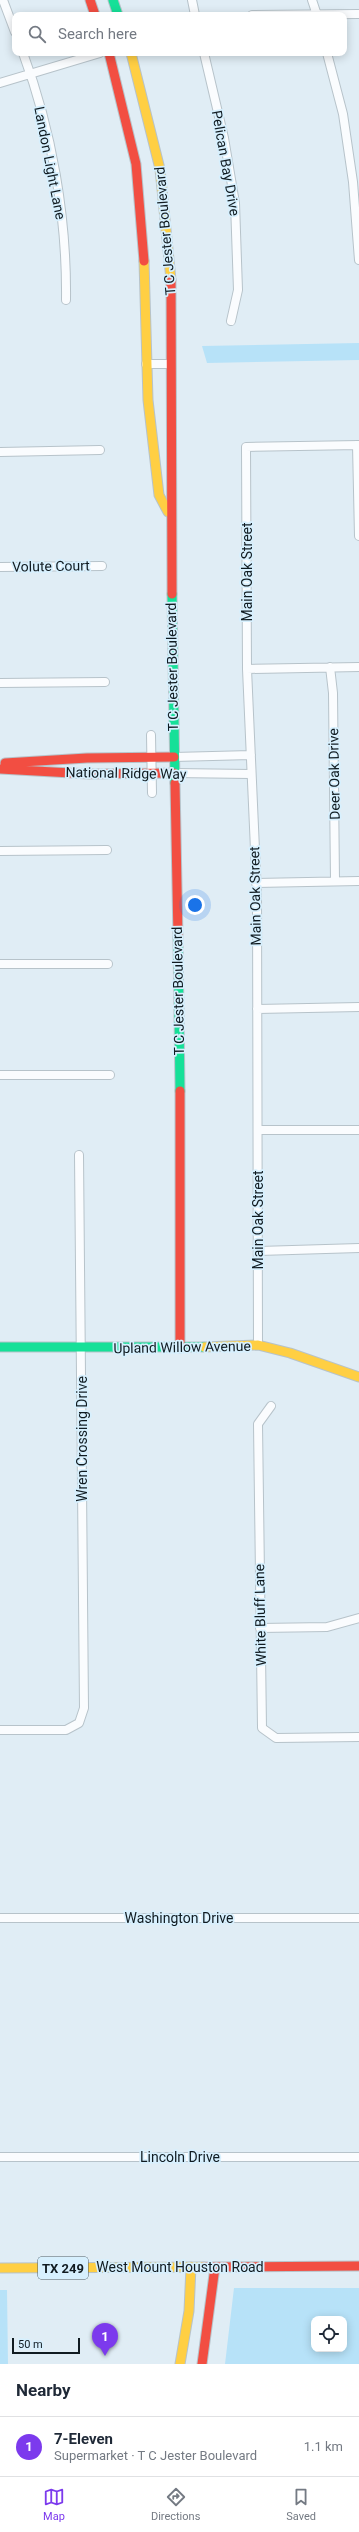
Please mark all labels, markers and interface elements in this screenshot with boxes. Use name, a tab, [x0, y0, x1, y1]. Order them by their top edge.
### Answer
search box	[12, 12, 347, 56]
icon: search	[26, 23, 48, 45]
text: Search here	[58, 25, 137, 43]
street label: Landon Light Lane	[31, 105, 69, 221]
street label: Pelican Bay Drive	[209, 109, 243, 217]
street label: T C Jester Boulevard	[151, 166, 179, 296]
street label: Main Oak Street	[239, 522, 255, 622]
street label: Volute Court	[12, 557, 90, 575]
street label: T C Jester Boulevard	[163, 603, 181, 731]
street label: Deer Oak Drive	[325, 728, 343, 820]
street label: National Ridge Way	[65, 764, 187, 782]
street label: Main Oak Street	[246, 846, 264, 946]
your location	[185, 895, 205, 915]
street label: T C Jester Boulevard	[169, 927, 187, 1055]
street label: Main Oak Street	[250, 1170, 266, 1270]
street label: Upland Willow Avenue	[113, 1338, 251, 1356]
street label: Wren Crossing Drive	[74, 1376, 90, 1502]
street label: White Bluff Lane	[251, 1564, 269, 1666]
street label: Washington Drive	[125, 1910, 233, 1926]
street label: Lincoln Drive	[140, 2149, 220, 2165]
road number: TX 249	[38, 2257, 88, 2279]
street label: West Mount Houston Road	[96, 2259, 264, 2275]
map controls	[311, 2316, 347, 2352]
button: locate	[311, 2316, 347, 2352]
pin: 1	[92, 2323, 118, 2356]
scale bar	[12, 2336, 80, 2355]
text: 50 m	[18, 2338, 43, 2351]
text: Nearby	[16, 2380, 71, 2400]
text: 7-Eleven	[54, 2430, 113, 2448]
text: 1	[25, 2439, 33, 2454]
text: 1.1 km	[304, 2439, 343, 2454]
text: Supermarket · T C Jester Boulevard	[54, 2448, 257, 2463]
tab: Map	[43, 2486, 65, 2523]
tab: Directions	[151, 2486, 200, 2523]
tab: Saved	[286, 2486, 316, 2523]

